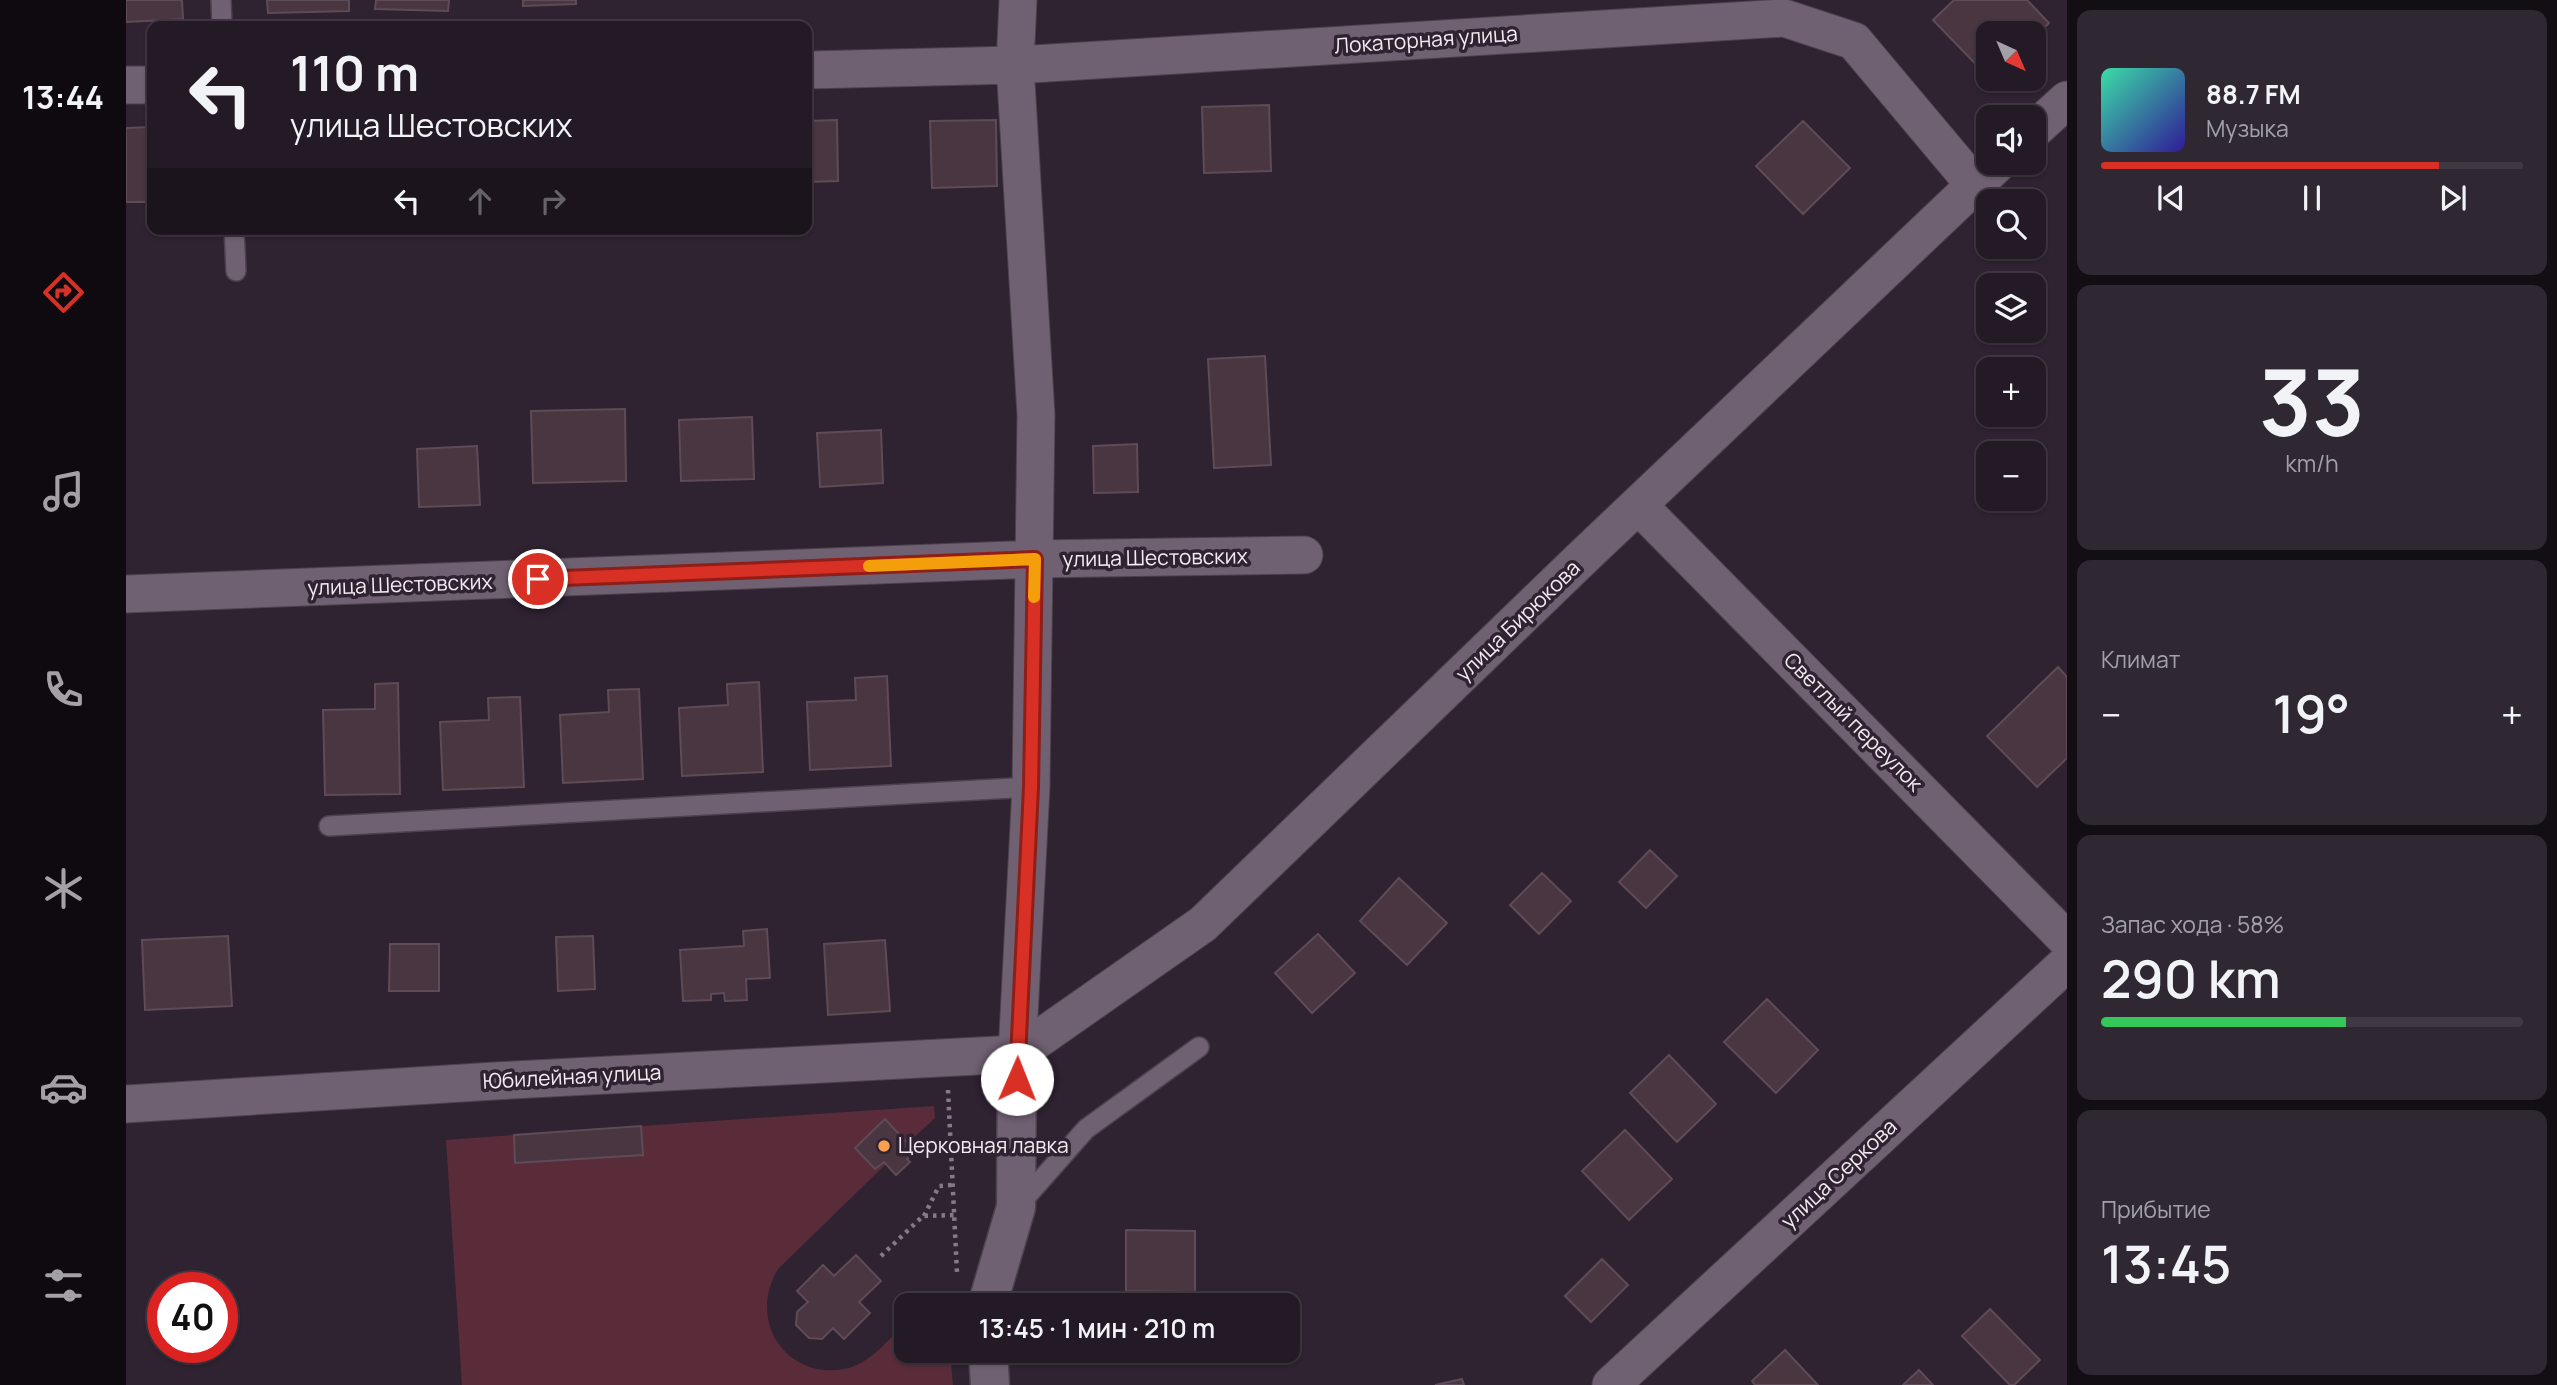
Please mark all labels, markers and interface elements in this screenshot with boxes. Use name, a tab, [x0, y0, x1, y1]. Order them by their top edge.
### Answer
street label: Локаторная улица	[1333, 19, 1519, 59]
north arrow	[1976, 21, 2046, 91]
map controls	[1976, 21, 2046, 511]
text: 110 m	[290, 39, 419, 106]
icon: left	[175, 49, 266, 140]
text: 13:44	[22, 75, 104, 119]
text: 88.7 FM	[2206, 76, 2301, 112]
text: улица Шестовских	[290, 103, 572, 147]
button: sound	[1976, 105, 2046, 175]
text: Музыка	[2206, 112, 2289, 144]
icon: previous	[2152, 179, 2190, 217]
icon: pause	[2293, 179, 2331, 217]
icon: next	[2434, 179, 2472, 217]
icon: left	[388, 182, 426, 220]
icon: ahead	[461, 182, 499, 220]
icon: right	[534, 182, 572, 220]
button: search	[1976, 189, 2046, 259]
icon: directions	[39, 268, 88, 317]
button: layers	[1976, 273, 2046, 343]
text: 33	[2259, 339, 2365, 463]
button: +	[1976, 357, 2046, 427]
button: −	[1976, 441, 2046, 511]
text: km/h	[2285, 447, 2339, 479]
icon: music	[39, 467, 88, 516]
street label: улица Шестовских	[1062, 541, 1248, 573]
pin	[508, 549, 568, 609]
street label: улица Бирюкова	[1449, 554, 1586, 687]
icon: arrive	[519, 560, 557, 598]
street label: улица Шестовских	[307, 567, 493, 601]
text: Климат	[2101, 643, 2180, 675]
street label: Светлый переулок	[1778, 646, 1930, 797]
icon: phone	[39, 665, 88, 714]
text: 19°	[2272, 678, 2350, 749]
text: −	[2101, 688, 2122, 740]
text: +	[2501, 688, 2523, 740]
icon: climate	[39, 864, 88, 913]
text: Запас хода · 58%	[2101, 908, 2284, 940]
text: 290 km	[2101, 943, 2281, 1014]
position arrow	[980, 1042, 1054, 1116]
street label: Юбилейная улица	[482, 1057, 662, 1095]
icon: car	[39, 1063, 88, 1112]
street label: улица Серкова	[1774, 1112, 1902, 1234]
place label: Церковная лавка	[898, 1131, 1069, 1159]
marker: Церковная лавка	[876, 1138, 892, 1154]
text: Прибытие	[2101, 1193, 2211, 1225]
text: 13:45	[2101, 1228, 2231, 1299]
icon: filters	[39, 1261, 88, 1310]
speed limit sign: 40	[147, 1272, 238, 1363]
text: 13:45 · 1 мин · 210 m	[979, 1310, 1215, 1346]

